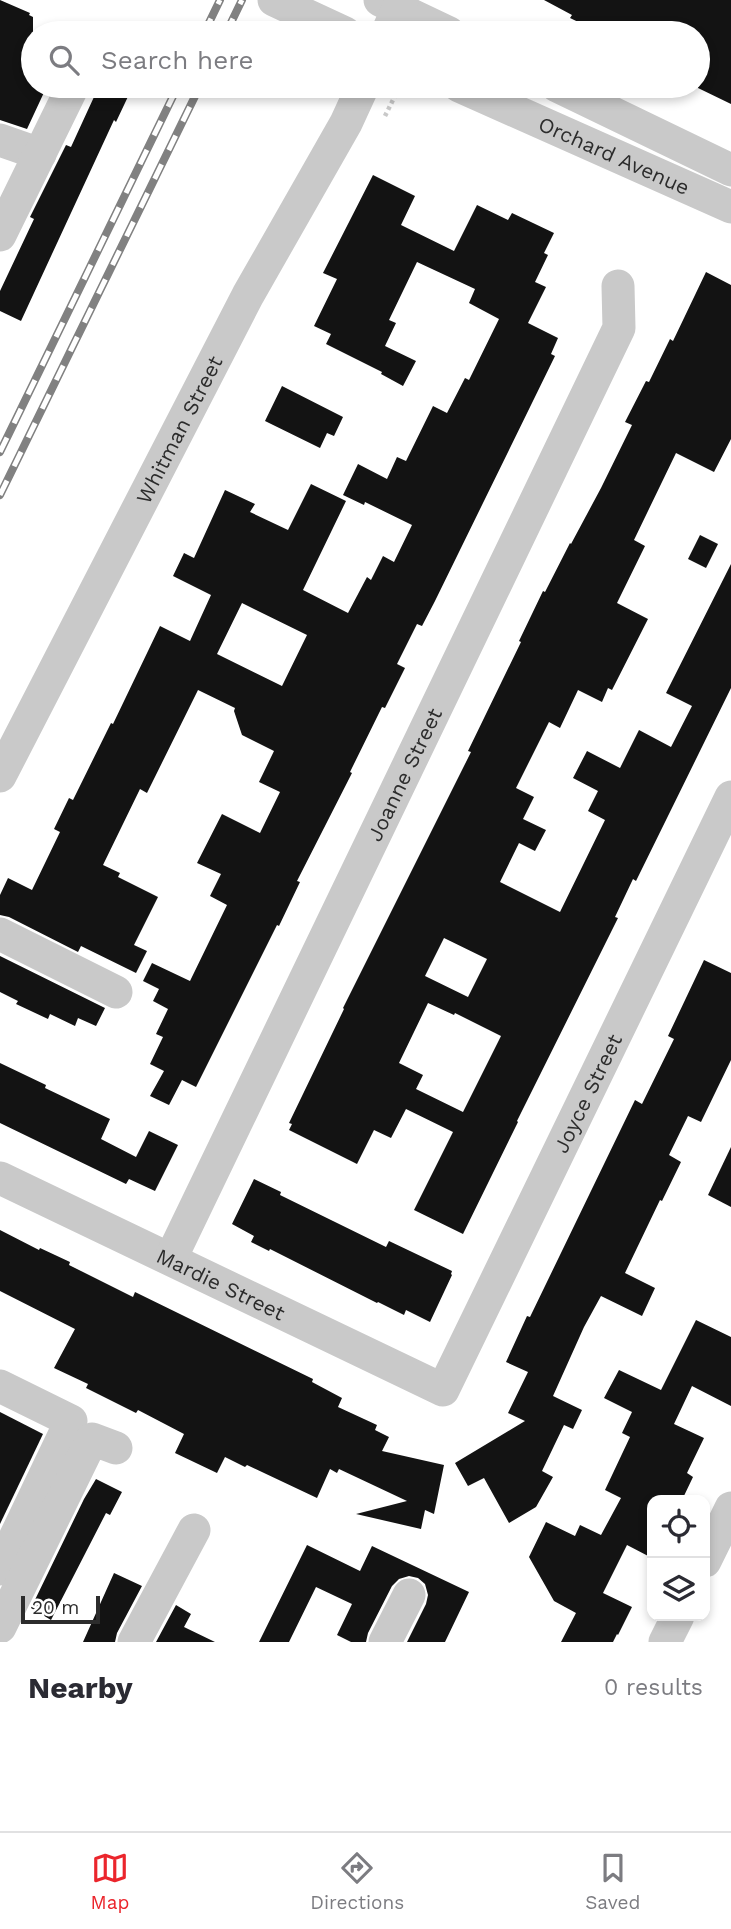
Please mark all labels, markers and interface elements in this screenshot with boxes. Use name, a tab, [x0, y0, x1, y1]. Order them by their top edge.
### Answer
search box	[21, 21, 710, 98]
icon: search	[45, 41, 83, 79]
text: Search here	[101, 45, 253, 75]
street label: Orchard Avenue	[535, 111, 694, 200]
street label: Whitman Street	[130, 351, 227, 508]
street label: Joanne Street	[361, 703, 447, 845]
street label: Joyce Street	[548, 1030, 627, 1157]
street label: Mardie Street	[153, 1242, 289, 1325]
map controls	[647, 1495, 710, 1621]
button: locate	[647, 1495, 710, 1558]
button: layers	[647, 1558, 710, 1621]
scale bar	[21, 1593, 100, 1625]
text: 20 m	[32, 1596, 79, 1619]
text: Nearby	[28, 1670, 133, 1705]
text: 0 results	[604, 1674, 703, 1701]
tab: Map	[91, 1849, 129, 1914]
tab: Directions	[310, 1849, 404, 1914]
tab: Saved	[585, 1849, 640, 1914]

